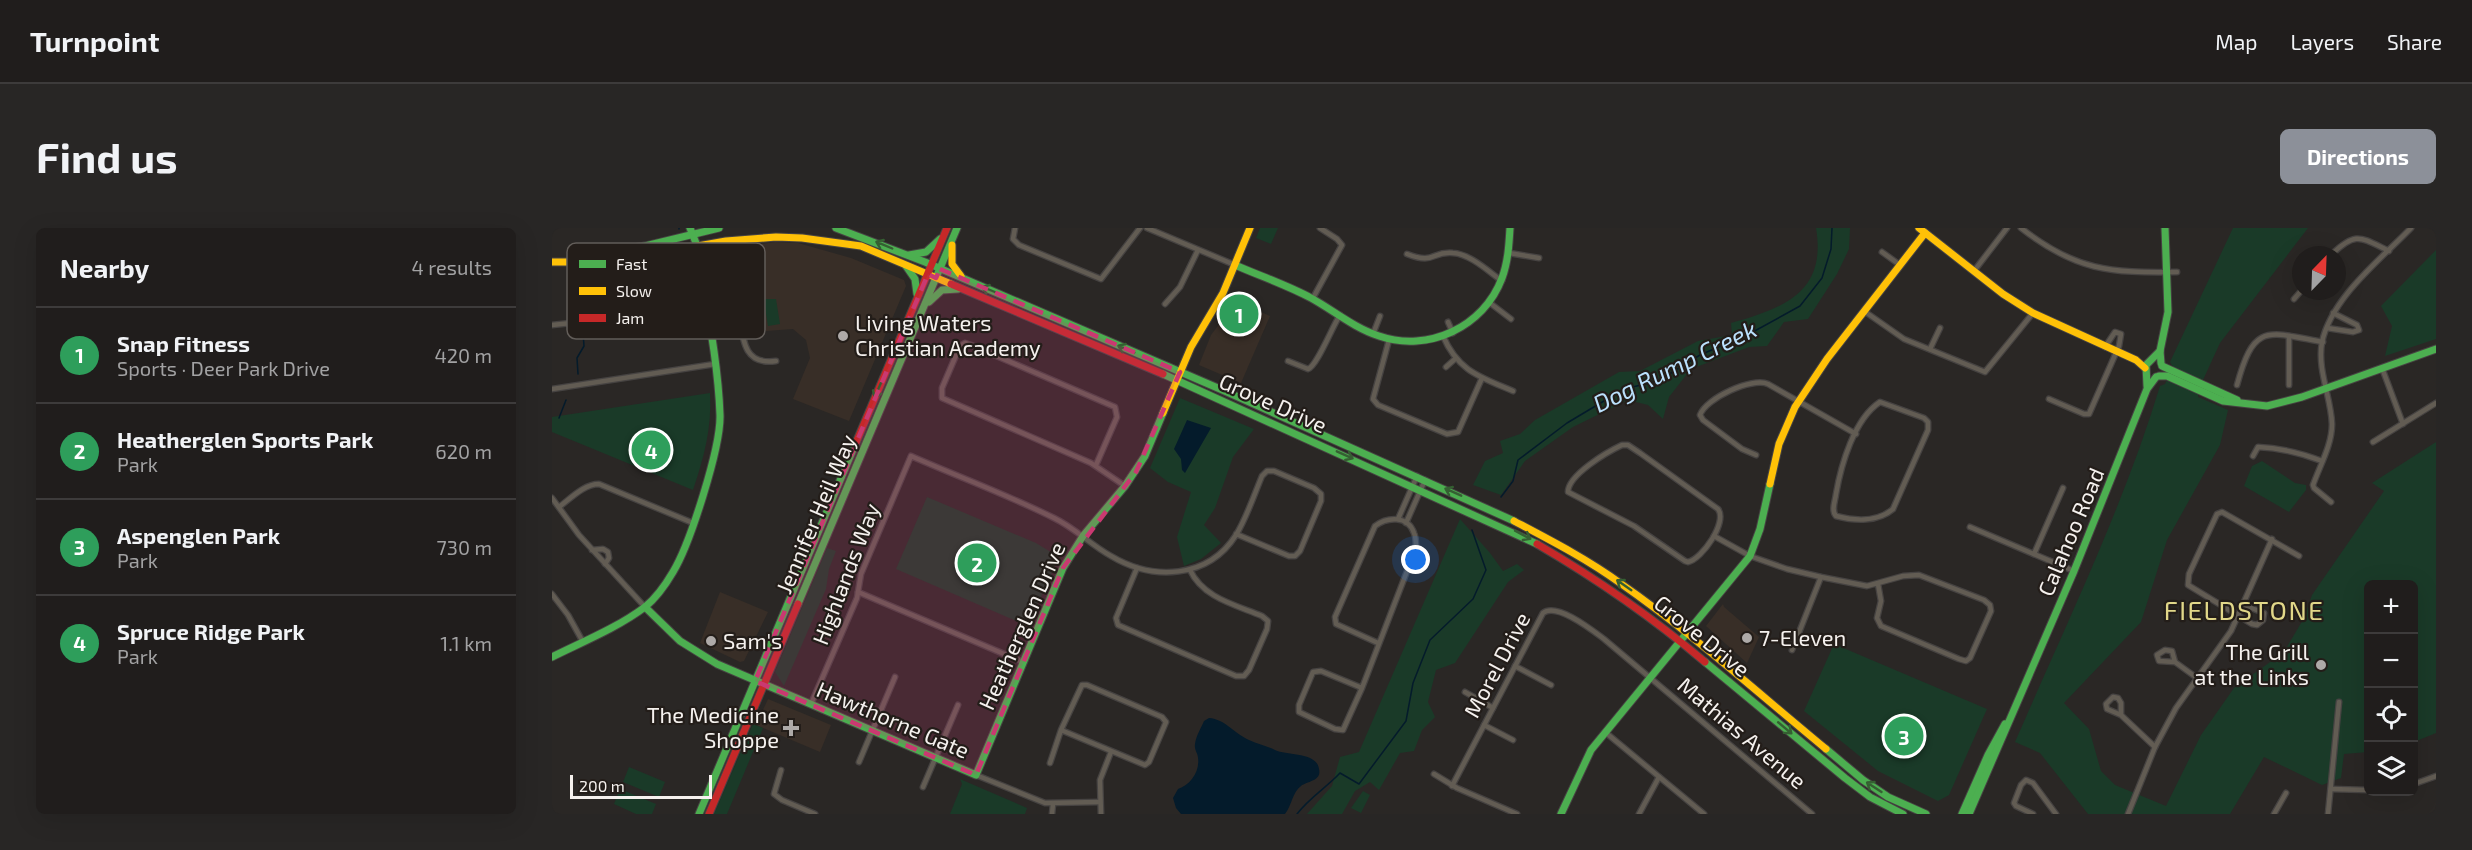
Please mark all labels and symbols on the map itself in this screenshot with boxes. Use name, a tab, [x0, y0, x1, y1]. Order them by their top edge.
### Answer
one-way arrow	[876, 239, 894, 251]
legend	[567, 243, 765, 339]
north arrow	[2292, 246, 2346, 300]
text: Fast	[616, 254, 647, 273]
text: Slow	[616, 281, 652, 300]
one-way arrow	[981, 284, 999, 295]
pin: 1	[1220, 292, 1258, 337]
text: Jam	[616, 308, 644, 327]
place label: Living Waters Christian Academy	[855, 309, 1041, 360]
water label: Dog Rump Creek	[1588, 314, 1761, 418]
marker: Living Waters Christian Academy	[836, 329, 850, 343]
one-way arrow	[1118, 343, 1136, 354]
street label: Grove Drive	[1215, 367, 1331, 437]
one-way arrow	[872, 381, 883, 399]
pin: 4	[632, 428, 670, 472]
street label: Jennifer Heil Way	[770, 430, 860, 597]
one-way arrow	[1336, 450, 1354, 461]
street label: Calahoo Road	[2031, 464, 2109, 600]
one-way arrow	[1444, 486, 1462, 497]
street label: Highlands Way	[806, 499, 884, 648]
one-way arrow	[1514, 529, 1531, 541]
street label: Heatherglen Drive	[972, 538, 1070, 713]
pin: 2	[958, 540, 996, 586]
your location	[1401, 545, 1430, 574]
one-way arrow	[1617, 579, 1633, 591]
street label: Grove Drive	[1650, 589, 1756, 682]
district label: FIELDSTONE	[2164, 594, 2324, 625]
street label: Morel Drive	[1458, 608, 1535, 722]
place label: 7-Eleven	[1759, 624, 1846, 650]
place label: Sam's	[723, 627, 782, 653]
marker: 7-Eleven	[1740, 631, 1754, 645]
marker: Sam's	[704, 634, 718, 648]
place label: The Grill at the Links	[2194, 638, 2309, 689]
marker: The Grill at the Links	[2314, 658, 2328, 672]
street label: Mathias Avenue	[1673, 671, 1812, 793]
street label: Hawthorne Gate	[813, 675, 973, 763]
place label: The Medicine Shoppe	[647, 701, 779, 752]
pin: 3	[1884, 714, 1924, 758]
marker: The Medicine Shoppe	[784, 721, 798, 735]
one-way arrow	[1777, 721, 1792, 735]
scale bar	[570, 772, 712, 800]
one-way arrow	[1865, 781, 1882, 794]

